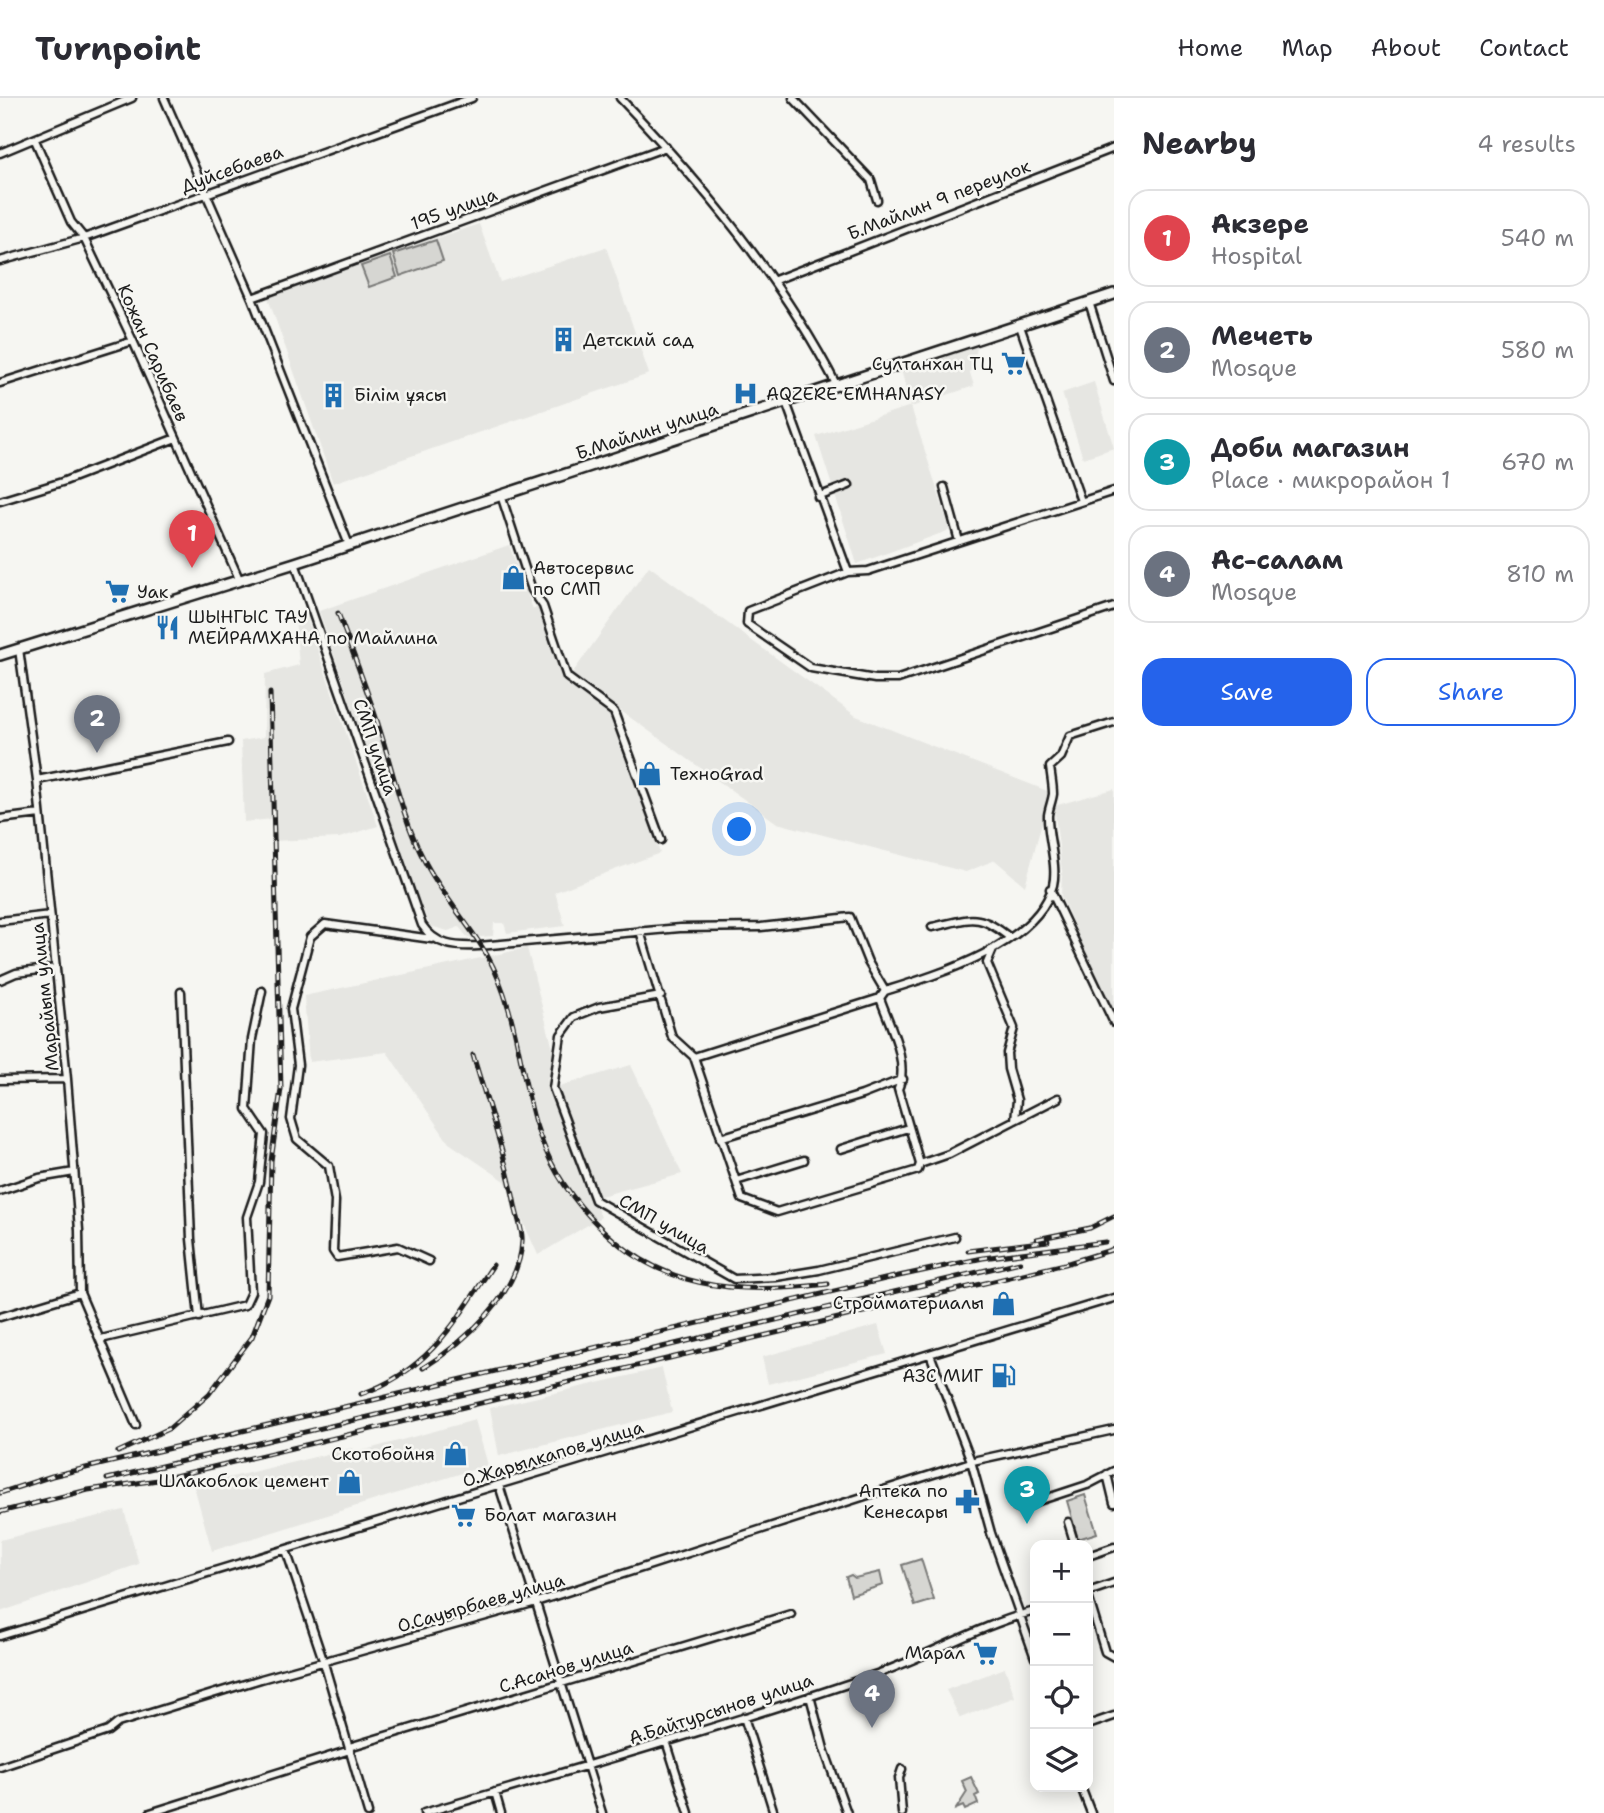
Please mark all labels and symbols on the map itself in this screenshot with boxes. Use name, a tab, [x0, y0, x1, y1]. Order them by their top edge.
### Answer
street label: Дуйсебаева	[178, 139, 286, 199]
street label: Б.Майлин 9 переулок	[844, 154, 1034, 246]
street label: 195 улица	[407, 182, 501, 236]
street label: Кожан Сарибаев	[112, 281, 194, 425]
building icon: Детский сад	[549, 326, 577, 354]
place label: Детский сад	[583, 328, 695, 352]
supermarket icon: Султанхан ТЦ	[999, 350, 1027, 378]
place label: Султанхан ТЦ	[872, 352, 993, 376]
hospital icon: AQZERE EMHANASY	[732, 380, 760, 408]
building icon: Білім ұясы	[320, 381, 348, 409]
place label: AQZERE EMHANASY	[766, 382, 945, 406]
place label: Білім ұясы	[354, 383, 447, 407]
street label: Б.Майлин улица	[573, 397, 721, 465]
pin: 1	[169, 510, 215, 568]
place label: Автосервис по СМП	[533, 556, 634, 601]
shop icon: Автосервис по СМП	[499, 564, 527, 592]
supermarket icon: Уак	[103, 578, 131, 606]
place label: Уак	[137, 580, 169, 604]
place label: ШЫНГЫС ТАУ МЕЙРАМХАНА по Майлина	[188, 605, 438, 650]
restaurant icon: ШЫНГЫС ТАУ МЕЙРАМХАНА по Майлина	[154, 613, 182, 641]
pin: 2	[74, 695, 120, 753]
street label: СМП улица	[347, 695, 403, 799]
shop icon: ТехноGrad	[636, 760, 664, 788]
place label: ТехноGrad	[670, 762, 763, 786]
your location	[722, 812, 756, 846]
street label: Марайым улица	[25, 922, 65, 1072]
street label: СМП улица	[614, 1188, 714, 1260]
shop icon: Стройматериалы	[990, 1289, 1018, 1317]
place label: Стройматериалы	[833, 1291, 984, 1315]
fuel station icon: АЗС МИГ	[989, 1362, 1017, 1390]
place label: АЗС МИГ	[902, 1364, 983, 1388]
street label: О.Жарылкапов улица	[460, 1415, 646, 1493]
shop icon: Скотобойня	[441, 1440, 469, 1468]
place label: Скотобойня	[331, 1442, 435, 1466]
pin: 3	[1004, 1466, 1050, 1524]
shop icon: Шлакоблок цемент	[335, 1467, 363, 1495]
place label: Шлакоблок цемент	[159, 1469, 330, 1493]
place label: Аптека по Кенесары	[858, 1479, 948, 1524]
pharmacy icon: Аптека по Кенесары	[954, 1487, 982, 1515]
supermarket icon: Болат магазин	[450, 1501, 478, 1529]
place label: Болат магазин	[484, 1503, 617, 1527]
street label: О.Сауырбаев улица	[395, 1568, 567, 1638]
street label: С.Асанов улица	[496, 1635, 636, 1699]
supermarket icon: Марал	[971, 1639, 999, 1667]
place label: Марал	[905, 1641, 965, 1665]
street label: А.Байтурсынов улица	[626, 1668, 816, 1750]
pin: 4	[849, 1670, 895, 1728]

